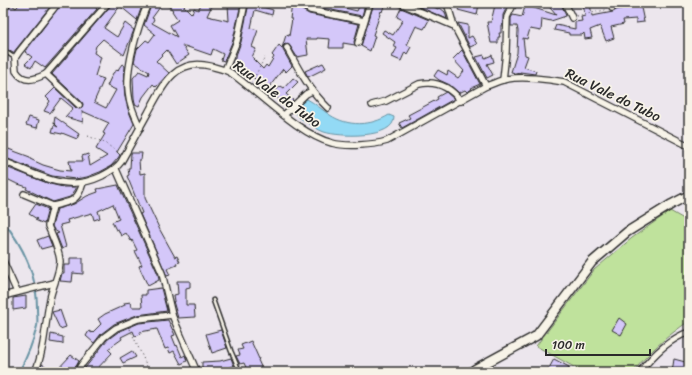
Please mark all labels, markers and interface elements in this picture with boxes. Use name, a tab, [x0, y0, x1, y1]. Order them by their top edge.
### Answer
street label: Rua Vale do Tubo	[228, 53, 326, 135]
street label: Rua Vale do Tubo	[561, 61, 665, 129]
scale bar	[546, 331, 650, 357]
text: 100 m	[552, 334, 585, 356]

